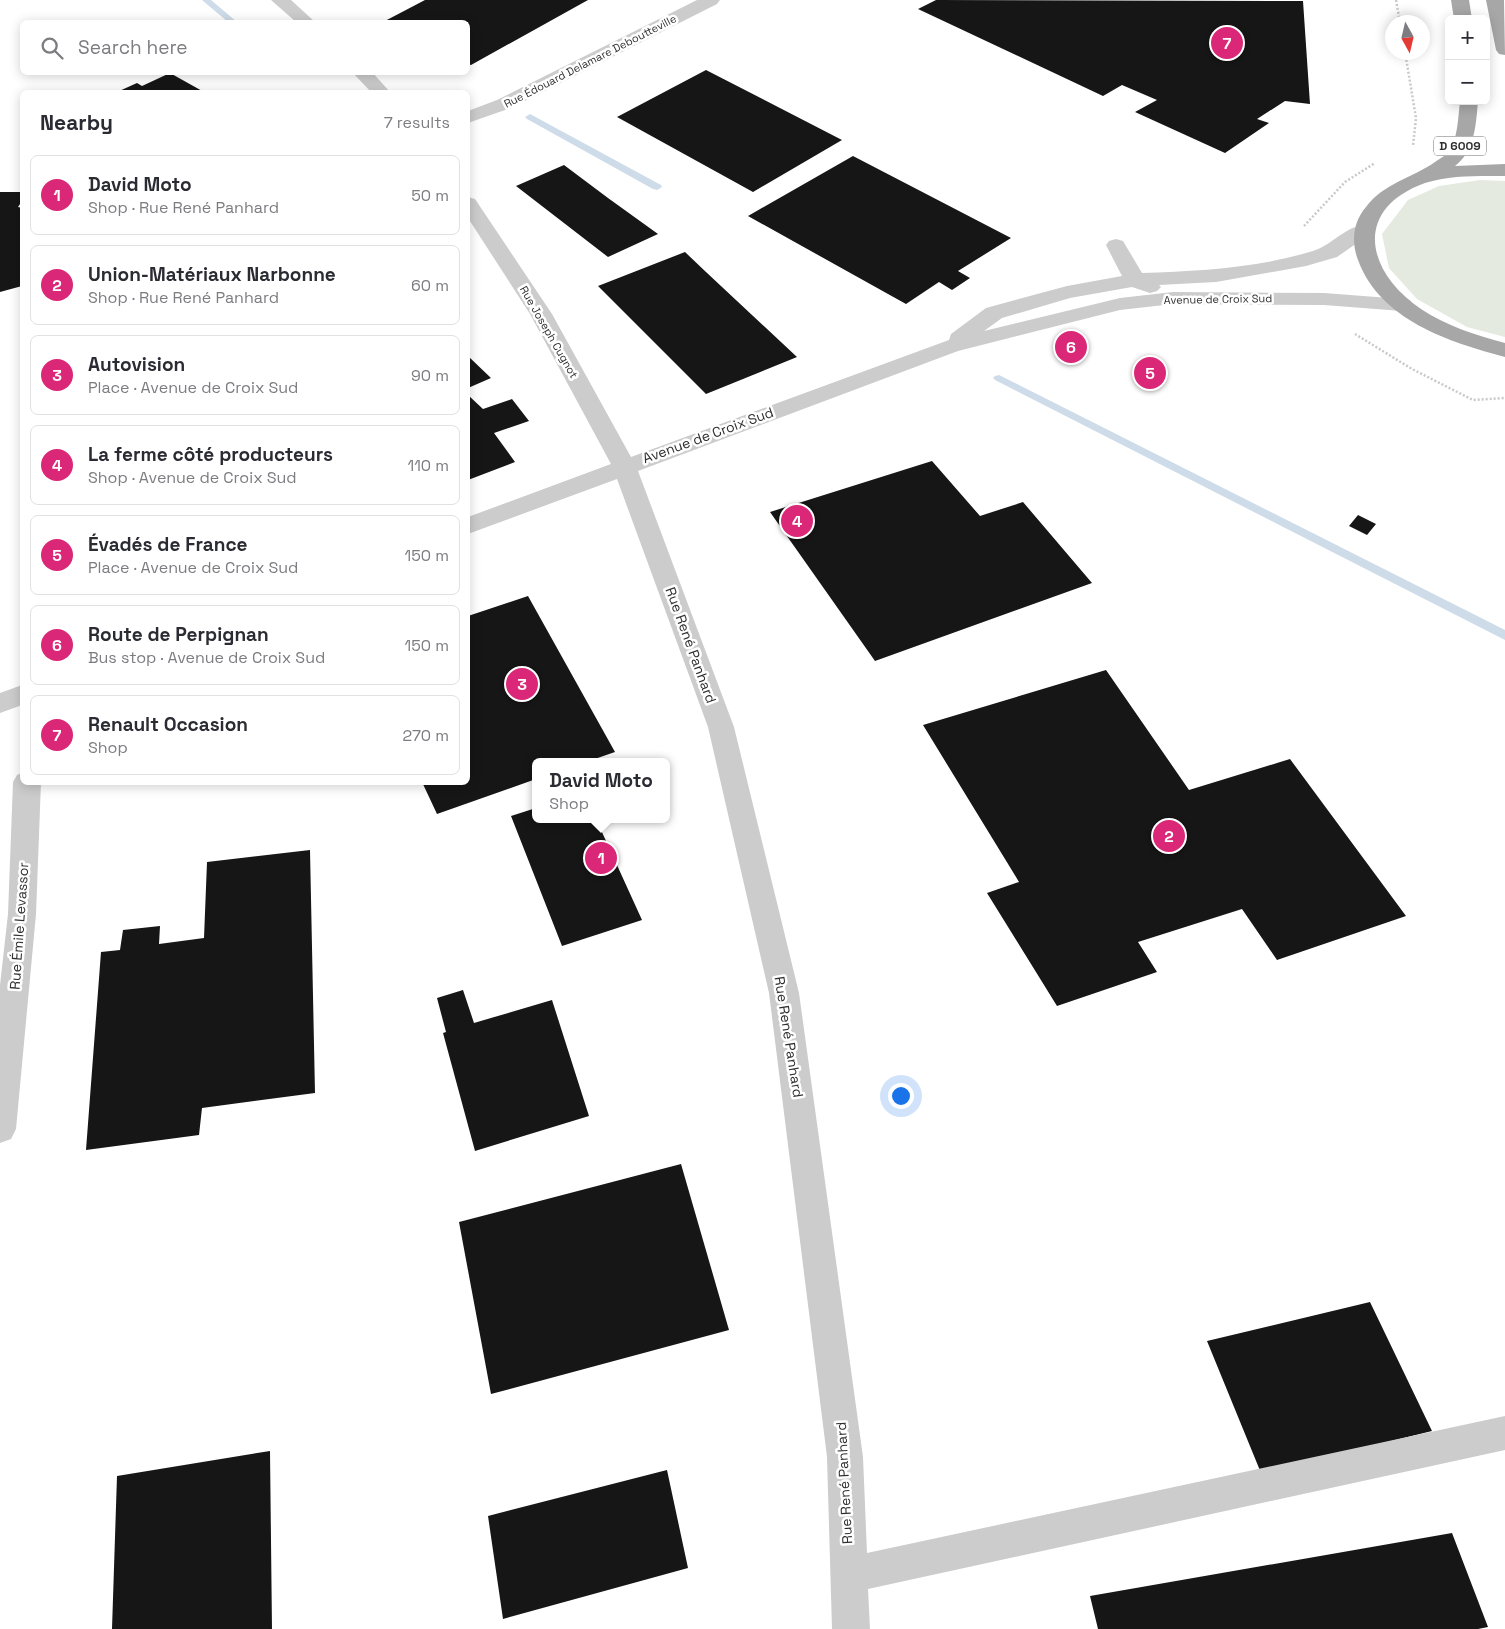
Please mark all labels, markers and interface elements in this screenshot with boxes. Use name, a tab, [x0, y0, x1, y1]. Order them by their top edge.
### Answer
street label: Rue Édouard Delamare Deboutteville	[501, 11, 679, 111]
north arrow	[1385, 15, 1430, 60]
map controls	[1445, 15, 1490, 105]
button: +	[1445, 15, 1490, 60]
search box	[20, 20, 470, 75]
pin: 7	[1211, 24, 1243, 62]
icon: search	[38, 34, 66, 62]
text: Search here	[78, 35, 188, 60]
button: −	[1445, 60, 1490, 105]
text: Nearby	[40, 109, 113, 136]
text: 7 results	[384, 112, 450, 133]
road number: D 6009	[1434, 136, 1486, 156]
text: David Moto	[88, 172, 192, 197]
text: 1	[53, 185, 61, 206]
text: 50 m	[411, 185, 449, 206]
text: Shop · Rue René Panhard	[88, 197, 279, 218]
text: Union-Matériaux Narbonne	[88, 262, 336, 287]
text: 2	[52, 275, 62, 296]
text: 60 m	[411, 275, 449, 296]
street label: Rue Joseph Cugnot	[517, 283, 581, 381]
text: Shop · Rue René Panhard	[88, 287, 279, 308]
street label: Avenue de Croix Sud	[1164, 291, 1272, 307]
pin: 6	[1055, 328, 1087, 366]
text: Autovision	[88, 352, 185, 377]
pin: 5	[1134, 354, 1166, 392]
text: 3	[52, 365, 62, 386]
text: 90 m	[411, 365, 449, 386]
text: Place · Avenue de Croix Sud	[88, 377, 298, 398]
street label: Avenue de Croix Sud	[640, 403, 776, 467]
text: La ferme côté producteurs	[88, 442, 333, 467]
text: 4	[52, 455, 62, 476]
text: 110 m	[407, 455, 449, 476]
text: Shop · Avenue de Croix Sud	[88, 467, 297, 488]
pin: 4	[781, 502, 813, 540]
text: Évadés de France	[88, 532, 248, 557]
text: 5	[52, 545, 62, 566]
text: 150 m	[405, 545, 449, 566]
text: Place · Avenue de Croix Sud	[88, 557, 298, 578]
street label: Rue René Panhard	[662, 584, 720, 706]
text: Route de Perpignan	[88, 622, 269, 647]
text: 6	[52, 635, 62, 656]
text: 150 m	[405, 635, 449, 656]
text: Bus stop · Avenue de Croix Sud	[88, 647, 325, 668]
pin: 3	[506, 665, 538, 703]
text: Renault Occasion	[88, 712, 248, 737]
text: 7	[53, 725, 61, 746]
text: 270 m	[402, 725, 449, 746]
text: Shop	[88, 737, 128, 758]
popup	[532, 758, 670, 823]
text: David Moto	[549, 768, 653, 793]
text: Shop	[549, 793, 589, 814]
pin: 2	[1153, 817, 1185, 855]
pin: 1	[585, 839, 617, 877]
street label: Rue Émile Levassor	[6, 862, 32, 990]
street label: Rue René Panhard	[771, 975, 807, 1099]
your location	[888, 1083, 914, 1109]
street label: Rue René Panhard	[832, 1421, 856, 1545]

